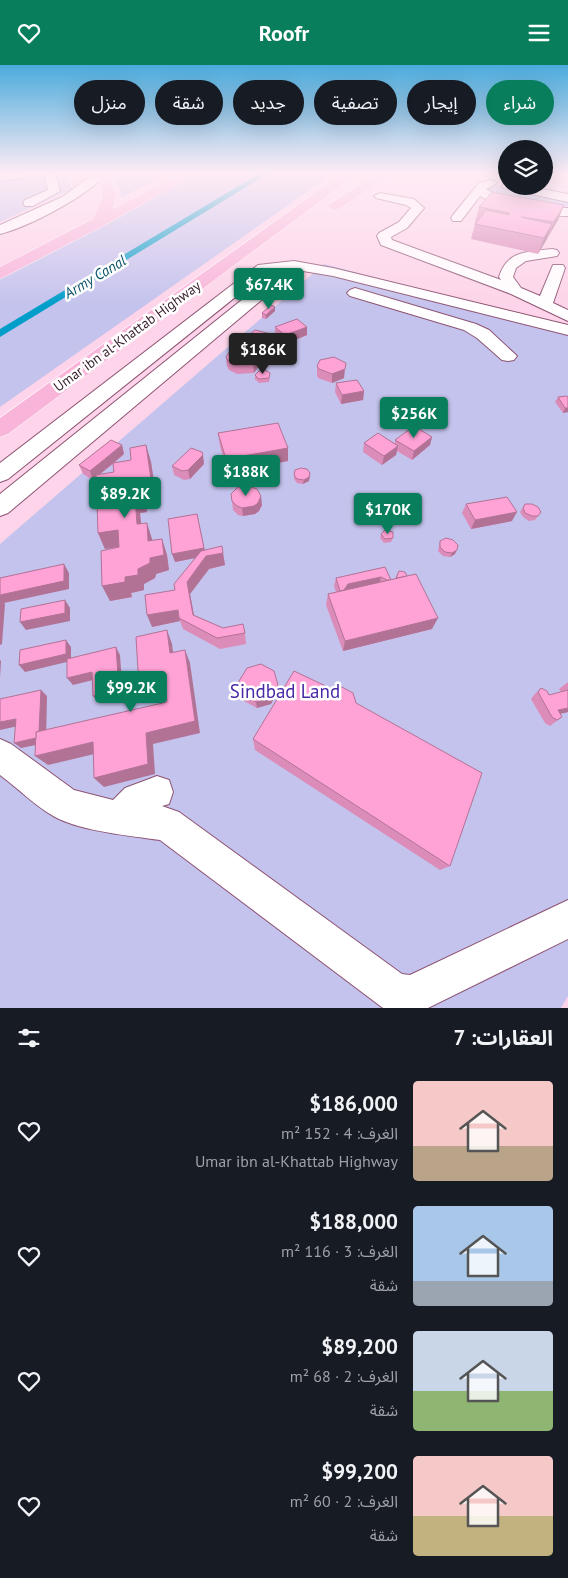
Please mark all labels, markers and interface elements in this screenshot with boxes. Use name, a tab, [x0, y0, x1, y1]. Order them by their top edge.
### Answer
icon: heart	[15, 19, 43, 47]
text: Roofr	[259, 19, 309, 47]
icon: menu	[525, 19, 553, 47]
chip: منزل	[74, 80, 145, 125]
chip: شقة	[155, 80, 223, 125]
chip: جديد	[233, 80, 304, 125]
chip: تصفية	[314, 80, 397, 125]
chip: إيجار	[407, 80, 476, 125]
chip: شراء	[486, 80, 554, 125]
map controls	[498, 140, 553, 195]
button: layers	[498, 140, 553, 195]
water label: Army Canal	[59, 251, 129, 303]
pin: $67.4K	[228, 267, 310, 310]
text: $67.4K	[245, 274, 293, 294]
street label: Umar ibn al-Khattab Highway	[50, 276, 205, 396]
pin: $186K	[228, 333, 298, 375]
text: $186K	[240, 339, 286, 359]
pin: $256K	[379, 397, 449, 439]
text: $256K	[391, 403, 437, 423]
pin: $188K	[211, 455, 281, 497]
text: $188K	[223, 461, 269, 481]
pin: $89.2K	[84, 477, 166, 519]
text: $89.2K	[100, 483, 150, 503]
pin: $170K	[353, 493, 423, 535]
text: $170K	[365, 499, 411, 519]
pin: $99.2K	[90, 671, 172, 713]
text: $99.2K	[106, 677, 156, 697]
park label: Sindbad Land	[230, 679, 340, 703]
icon: filters	[15, 1024, 43, 1052]
text: العقارات: 7	[453, 1024, 553, 1051]
text: $186,000	[309, 1090, 398, 1117]
icon: home	[453, 1101, 513, 1161]
icon: heart	[15, 1117, 43, 1145]
text: الغرف: 4 · 152 m²	[281, 1123, 398, 1143]
text: Umar ibn al-Khattab Highway	[195, 1151, 398, 1171]
text: $188,000	[309, 1208, 398, 1235]
icon: home	[453, 1226, 513, 1286]
text: الغرف: 3 · 116 m²	[281, 1241, 398, 1261]
icon: heart	[15, 1242, 43, 1270]
text: شقة	[370, 1275, 398, 1295]
text: $89,200	[321, 1333, 398, 1360]
icon: home	[453, 1351, 513, 1411]
text: الغرف: 2 · 68 m²	[290, 1366, 398, 1386]
icon: heart	[15, 1367, 43, 1395]
text: شقة	[370, 1400, 398, 1420]
text: $99,200	[321, 1458, 398, 1485]
icon: home	[453, 1476, 513, 1536]
text: الغرف: 2 · 60 m²	[290, 1491, 398, 1511]
icon: heart	[15, 1492, 43, 1520]
text: شقة	[370, 1525, 398, 1545]

